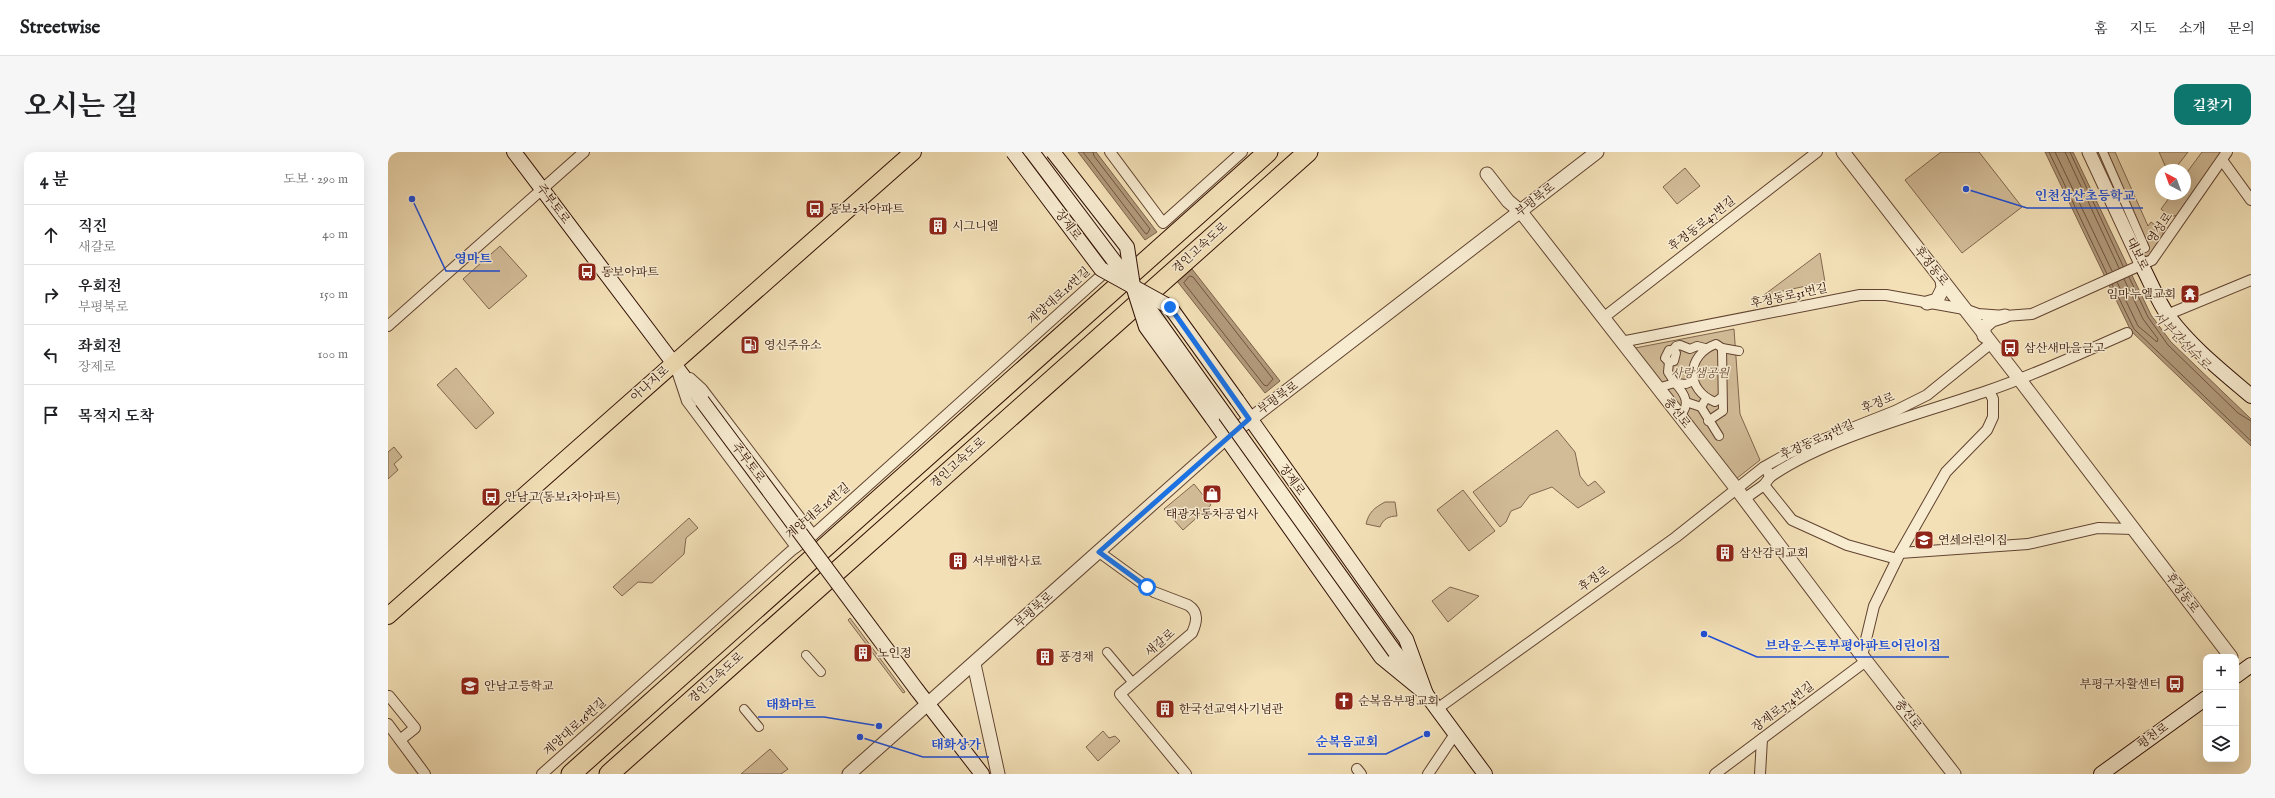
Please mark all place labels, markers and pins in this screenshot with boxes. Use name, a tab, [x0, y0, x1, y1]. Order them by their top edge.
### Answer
callout: 인천삼산초등학교	[2027, 183, 2143, 208]
bus stop icon: 동보2차아파트	[804, 198, 826, 220]
place label: 동보2차아파트	[829, 202, 905, 217]
building icon: 시그니엘	[927, 215, 949, 237]
place label: 시그니엘	[952, 219, 998, 234]
callout: 영마트	[446, 246, 500, 271]
bus stop icon: 동보아파트	[576, 261, 598, 283]
place label: 동보아파트	[601, 265, 659, 280]
temple icon: 임마누엘교회	[2179, 283, 2201, 305]
place label: 임마누엘교회	[2106, 287, 2176, 302]
fuel station icon: 영신주유소	[739, 334, 761, 356]
bus stop icon: 삼산새마을금고	[1999, 337, 2021, 359]
place label: 영신주유소	[764, 338, 822, 353]
place label: 삼산새마을금고	[2024, 341, 2106, 356]
shop icon: 태광자동차공업사	[1201, 483, 1223, 505]
bus stop icon: 안남고(동보1차아파트)	[480, 486, 502, 508]
place label: 안남고(동보1차아파트)	[505, 490, 620, 505]
place label: 태광자동차공업사	[1166, 507, 1259, 522]
school or university icon: 연세어린이집	[1913, 529, 1935, 551]
place label: 연세어린이집	[1938, 533, 2008, 548]
building icon: 삼산감리교회	[1714, 542, 1736, 564]
place label: 삼산감리교회	[1739, 546, 1809, 561]
building icon: 서부배합사료	[947, 550, 969, 572]
place label: 서부배합사료	[972, 554, 1042, 569]
callout: 브라운스톤부평아파트어린이집	[1757, 632, 1949, 657]
building icon: 노인정	[852, 642, 874, 664]
place label: 노인정	[877, 646, 912, 661]
building icon: 풍경채	[1034, 646, 1056, 668]
place label: 풍경채	[1059, 650, 1094, 665]
bus stop icon: 부평구자활센터	[2164, 673, 2186, 695]
school or university icon: 안남고등학교	[459, 675, 481, 697]
place label: 부평구자활센터	[2080, 677, 2161, 692]
place label: 안남고등학교	[484, 679, 554, 694]
church icon: 순복음부평교회	[1333, 690, 1355, 712]
callout: 태화마트	[758, 692, 824, 717]
place label: 순복음부평교회	[1358, 694, 1439, 709]
building icon: 한국선교역사기념관	[1154, 698, 1176, 720]
place label: 한국선교역사기념관	[1179, 702, 1284, 717]
callout: 순복음교회	[1308, 729, 1386, 754]
callout: 태화상가	[923, 732, 989, 757]

